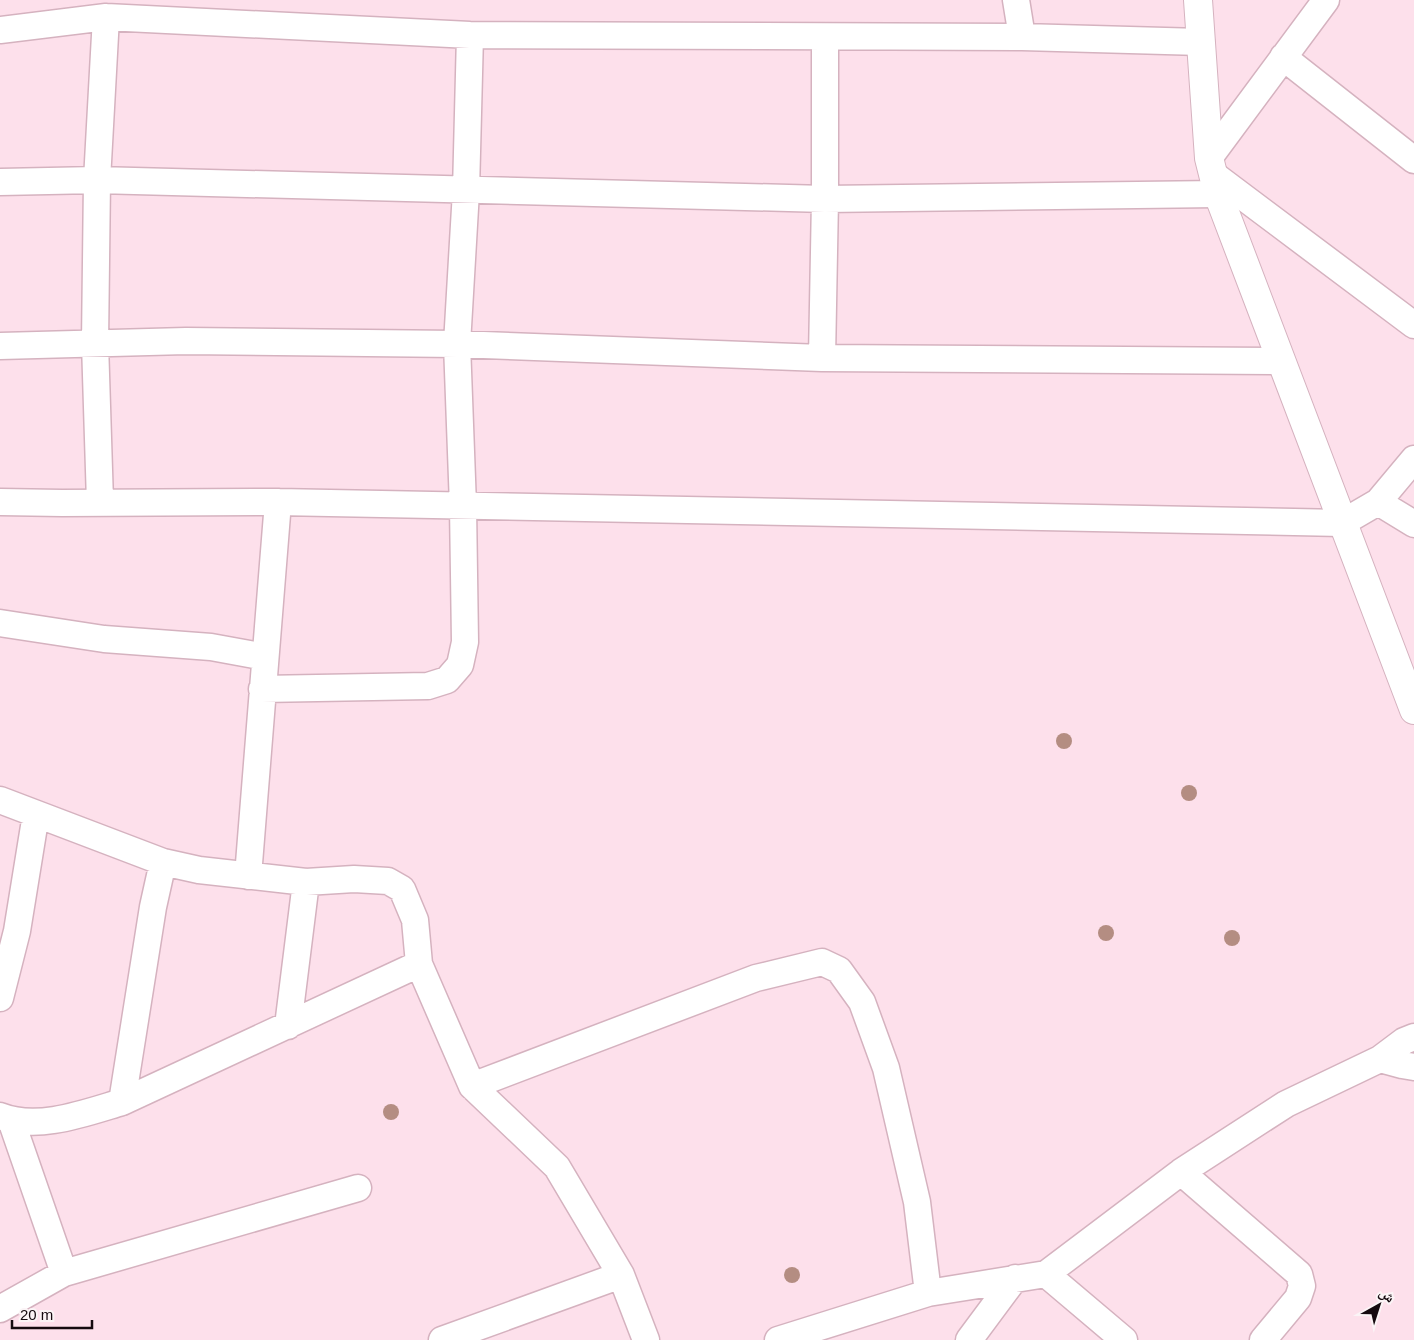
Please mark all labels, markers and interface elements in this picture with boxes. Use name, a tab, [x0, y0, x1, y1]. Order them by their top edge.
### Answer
north arrow	[1354, 1280, 1404, 1330]
text: ش	[1376, 1284, 1398, 1307]
scale bar	[12, 1298, 92, 1330]
text: 20 m	[20, 1306, 53, 1323]

